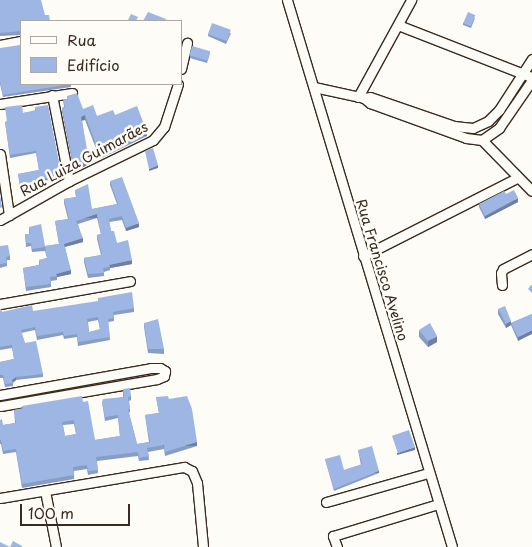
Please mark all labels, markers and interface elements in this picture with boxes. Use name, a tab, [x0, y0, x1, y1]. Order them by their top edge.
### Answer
legend	[20, 20, 182, 85]
text: Rua	[67, 28, 96, 51]
text: Edifício	[67, 53, 120, 76]
street label: Rua Luiza Guimarães	[17, 118, 151, 200]
street label: Rua Francisco Avelino	[352, 197, 412, 343]
scale bar	[22, 494, 132, 526]
text: 100 m	[28, 501, 74, 524]

